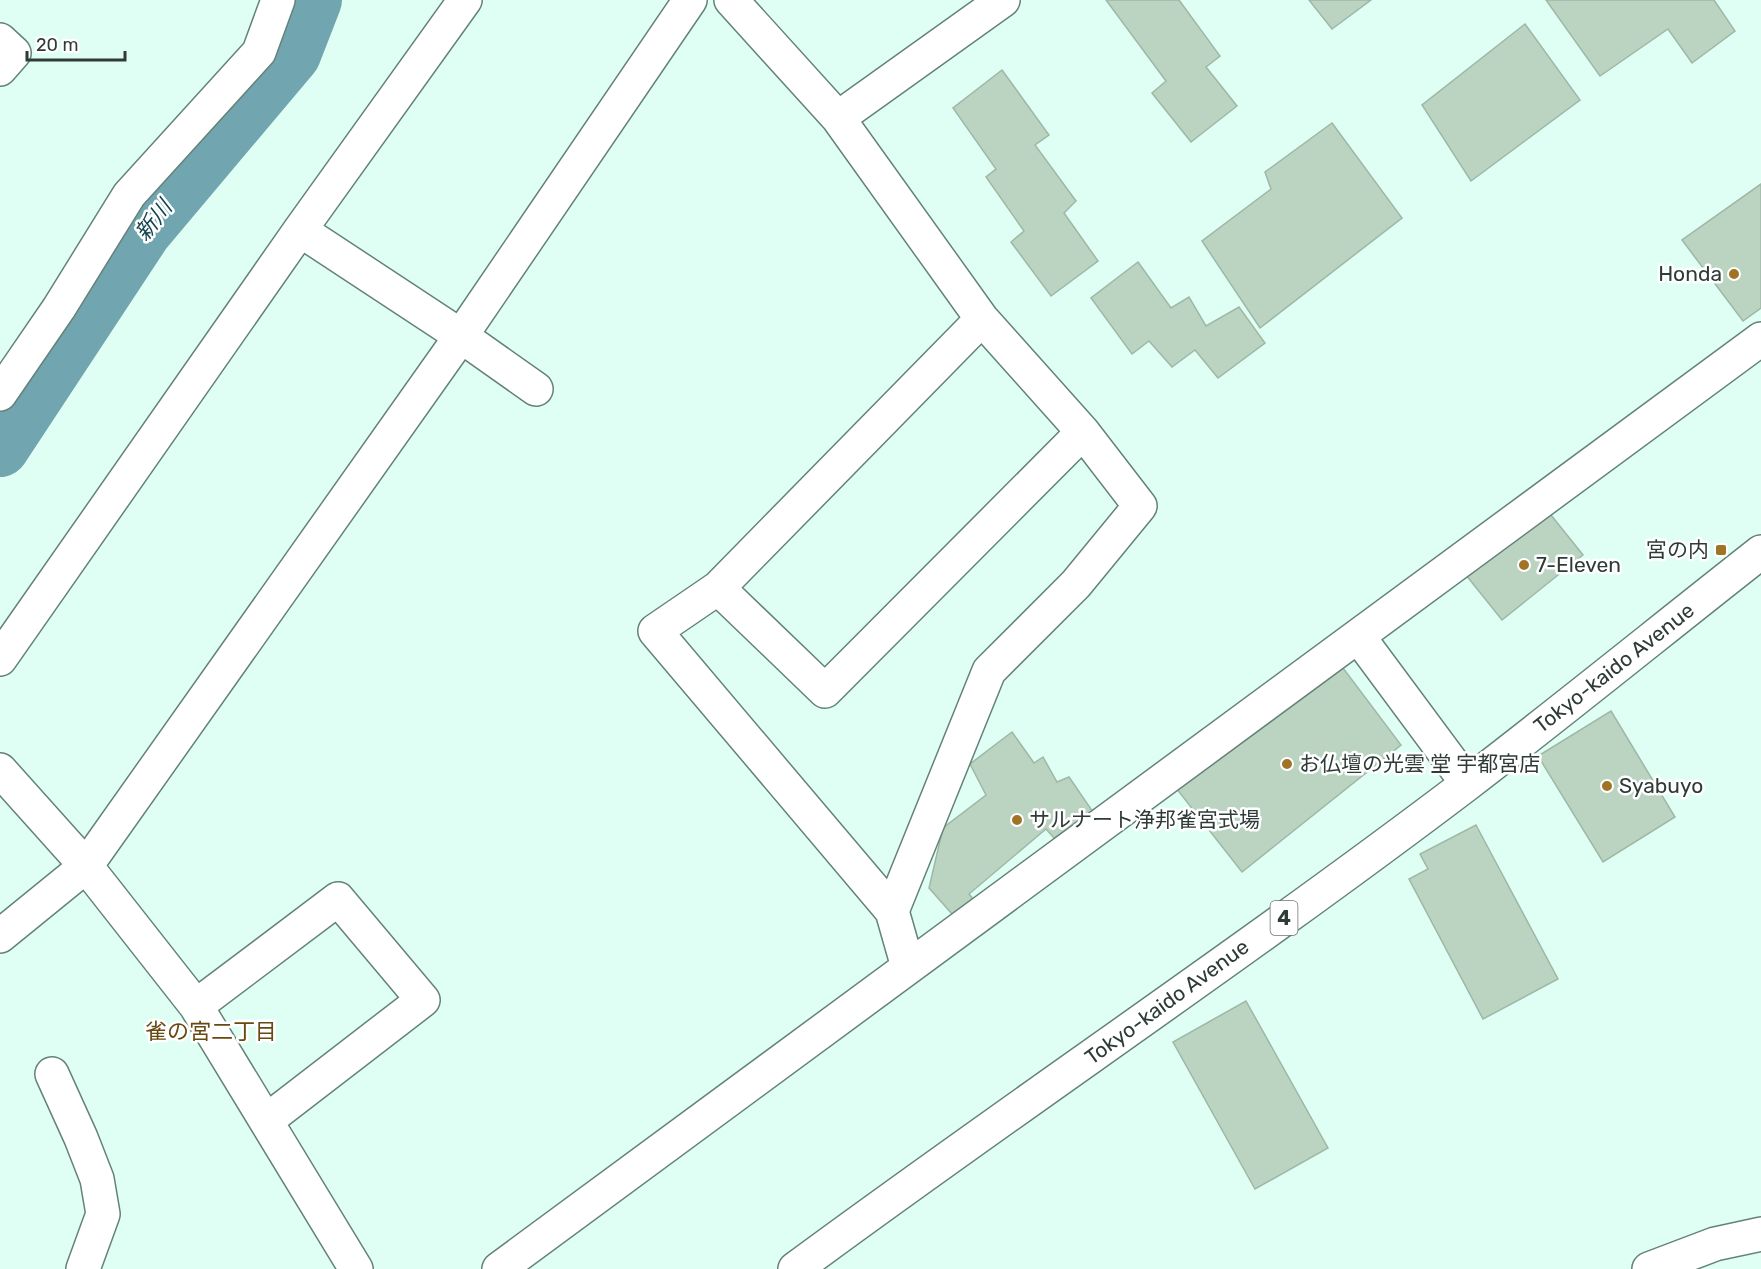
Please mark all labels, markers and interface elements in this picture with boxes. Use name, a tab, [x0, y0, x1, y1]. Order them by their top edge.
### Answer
scale bar	[27, 24, 124, 62]
text: 20 m	[36, 34, 78, 56]
water label: 新川	[129, 193, 179, 246]
place label: Honda	[1658, 261, 1722, 286]
marker: Honda	[1727, 267, 1741, 281]
place label: 宮の内	[1646, 537, 1709, 562]
marker: 宮の内	[1714, 543, 1728, 557]
place label: 7-Eleven	[1536, 552, 1621, 577]
marker: 7-Eleven	[1517, 558, 1531, 572]
street label: Tokyo-kaido Avenue	[1529, 597, 1699, 738]
place label: お仏壇の光雲 堂 宇都宮店	[1299, 751, 1540, 776]
marker: お仏壇の光雲 堂 宇都宮店	[1280, 757, 1294, 771]
place label: Syabuyo	[1619, 773, 1703, 798]
marker: Syabuyo	[1600, 779, 1614, 793]
place label: サルナート浄邦雀宮式場	[1029, 807, 1260, 832]
marker: サルナート浄邦雀宮式場	[1010, 813, 1024, 827]
road number: 4	[1270, 901, 1298, 935]
street label: Tokyo-kaido Avenue	[1080, 934, 1254, 1069]
district label: 雀の宮二丁目	[145, 1018, 277, 1045]

